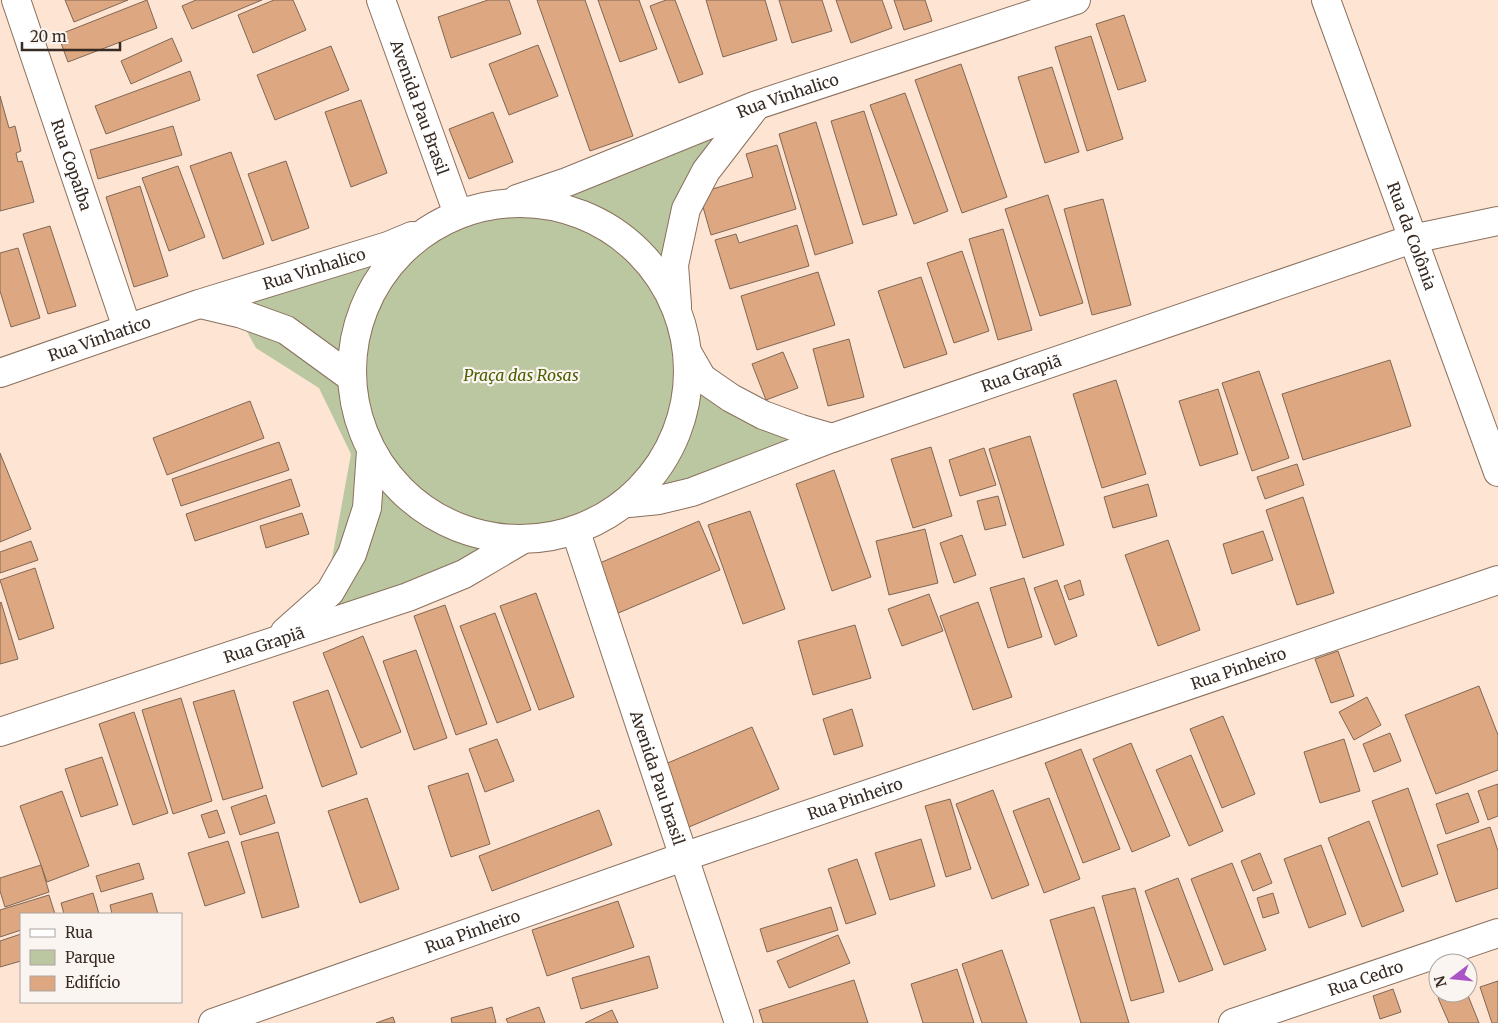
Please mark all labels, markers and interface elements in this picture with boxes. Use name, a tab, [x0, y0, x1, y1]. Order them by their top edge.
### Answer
scale bar	[22, 20, 120, 52]
text: 20 m	[30, 27, 67, 46]
street label: Avenida Pau Brasil	[386, 36, 453, 177]
street label: Rua Vinhalico	[734, 69, 841, 122]
street label: Rua Copaíba	[47, 116, 97, 214]
street label: Rua da Colônia	[1383, 179, 1441, 293]
street label: Rua Vinhalico	[260, 244, 368, 294]
street label: Rua Vinhatico	[45, 312, 153, 366]
street label: Rua Grapiã	[978, 350, 1064, 396]
park label: Praça das Rosas	[463, 365, 579, 385]
street label: Rua Grapiã	[221, 622, 307, 667]
street label: Rua Pinheiro	[1188, 643, 1289, 694]
street label: Avenida Pau brasil	[626, 707, 689, 848]
street label: Rua Pinheiro	[805, 773, 905, 824]
street label: Rua Pinheiro	[422, 905, 523, 957]
legend	[20, 913, 182, 1003]
text: Rua	[65, 923, 93, 942]
text: Parque	[65, 948, 115, 967]
north arrow	[1428, 953, 1478, 1003]
street label: Rua Cedro	[1325, 956, 1406, 1000]
text: Edifício	[65, 973, 121, 992]
text: N	[1430, 974, 1451, 989]

